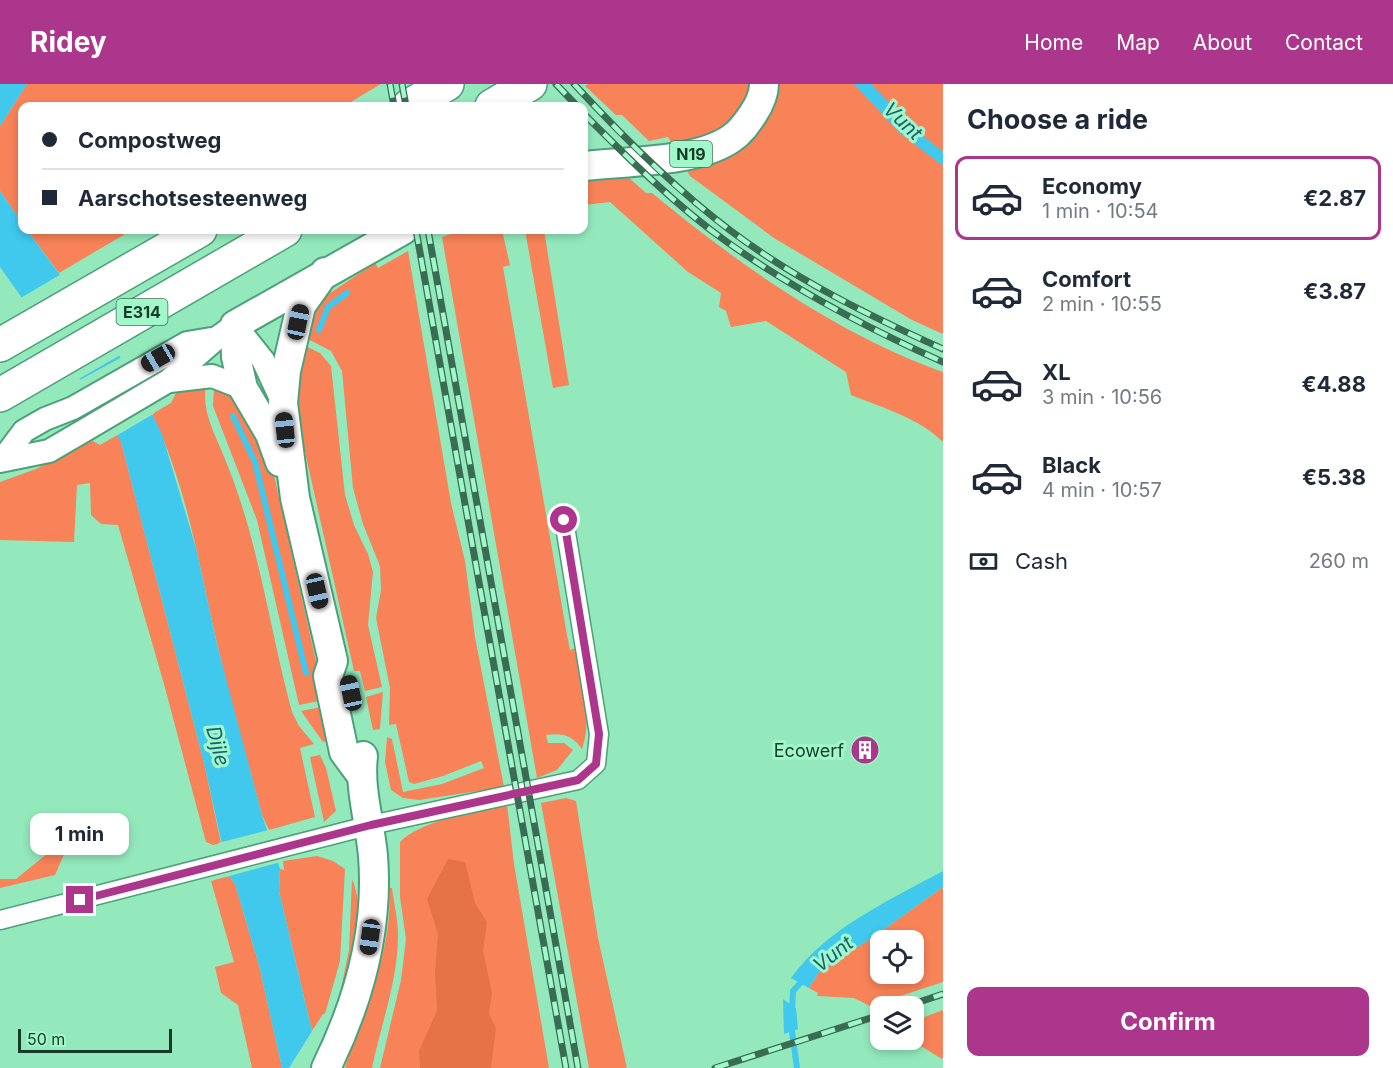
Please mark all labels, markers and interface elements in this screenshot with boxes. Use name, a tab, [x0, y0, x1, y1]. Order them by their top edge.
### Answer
text: Ridey	[30, 25, 107, 59]
text: Home	[1024, 30, 1083, 55]
text: Map	[1116, 30, 1160, 55]
text: About	[1193, 30, 1252, 55]
text: Contact	[1285, 30, 1363, 55]
water label: Vunt	[879, 97, 928, 145]
text: Choose a ride	[967, 103, 1148, 136]
text: Compostweg	[78, 127, 221, 153]
road number: N19	[670, 141, 712, 167]
icon: car	[970, 171, 1024, 225]
text: Economy	[1042, 173, 1142, 199]
text: Aarschotsesteenweg	[78, 185, 307, 211]
text: €2.87	[1303, 185, 1366, 211]
text: 1 min · 10:54	[1042, 199, 1159, 223]
icon: car	[970, 264, 1024, 318]
text: Comfort	[1042, 266, 1131, 292]
text: €3.87	[1303, 278, 1366, 304]
text: 2 min · 10:55	[1042, 292, 1162, 316]
road number: E314	[116, 299, 168, 325]
car	[285, 303, 311, 341]
car	[138, 341, 178, 375]
icon: car	[970, 357, 1024, 411]
text: XL	[1042, 359, 1071, 385]
text: €4.88	[1301, 371, 1366, 397]
text: 3 min · 10:56	[1042, 385, 1162, 409]
car	[274, 411, 296, 449]
icon: car	[970, 450, 1024, 504]
text: Black	[1042, 452, 1101, 478]
text: €5.38	[1302, 464, 1366, 490]
text: 4 min · 10:57	[1042, 478, 1162, 502]
route start	[550, 506, 577, 533]
icon: cash	[967, 545, 1000, 578]
text: Cash	[1015, 548, 1068, 574]
text: 260 m	[1309, 549, 1369, 573]
car	[304, 571, 330, 611]
car	[338, 674, 364, 712]
water label: Dijle	[201, 723, 235, 769]
building icon: Ecowerf	[849, 734, 881, 766]
place label: Ecowerf	[774, 740, 844, 761]
callout: 1 min	[31, 813, 130, 855]
text: 1 min	[55, 822, 104, 846]
route end	[66, 886, 93, 913]
car	[359, 918, 381, 956]
map controls	[870, 930, 924, 1050]
button: locate	[870, 930, 924, 984]
water label: Vunt	[808, 931, 858, 977]
button: Confirm	[967, 987, 1369, 1056]
button: layers	[870, 996, 924, 1050]
scale bar	[18, 1026, 172, 1054]
text: 50 m	[27, 1029, 65, 1049]

